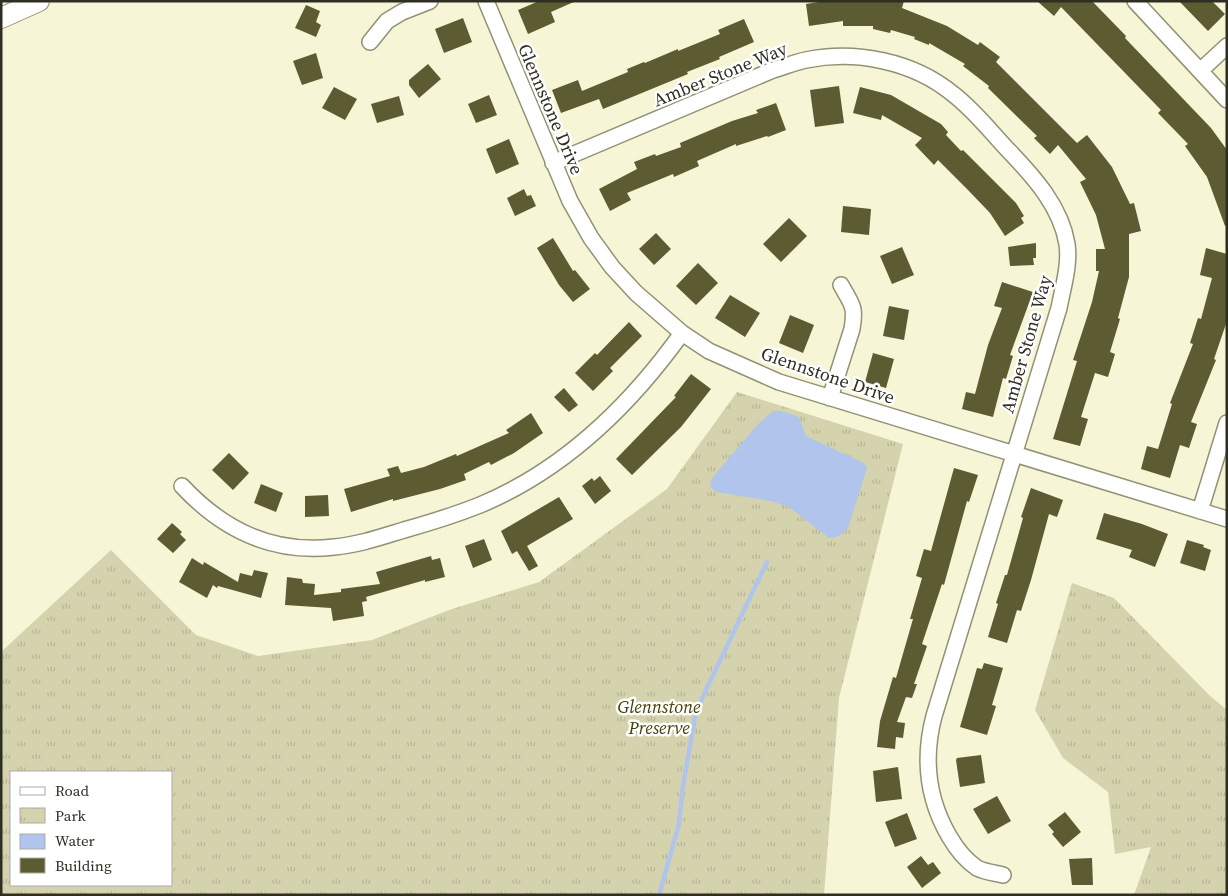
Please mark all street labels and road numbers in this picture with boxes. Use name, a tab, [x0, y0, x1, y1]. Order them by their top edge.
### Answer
street label: Amber Stone Way	[649, 35, 791, 112]
street label: Glennstone Drive	[512, 40, 590, 178]
street label: Amber Stone Way	[994, 271, 1058, 416]
street label: Glennstone Drive	[758, 340, 898, 410]

